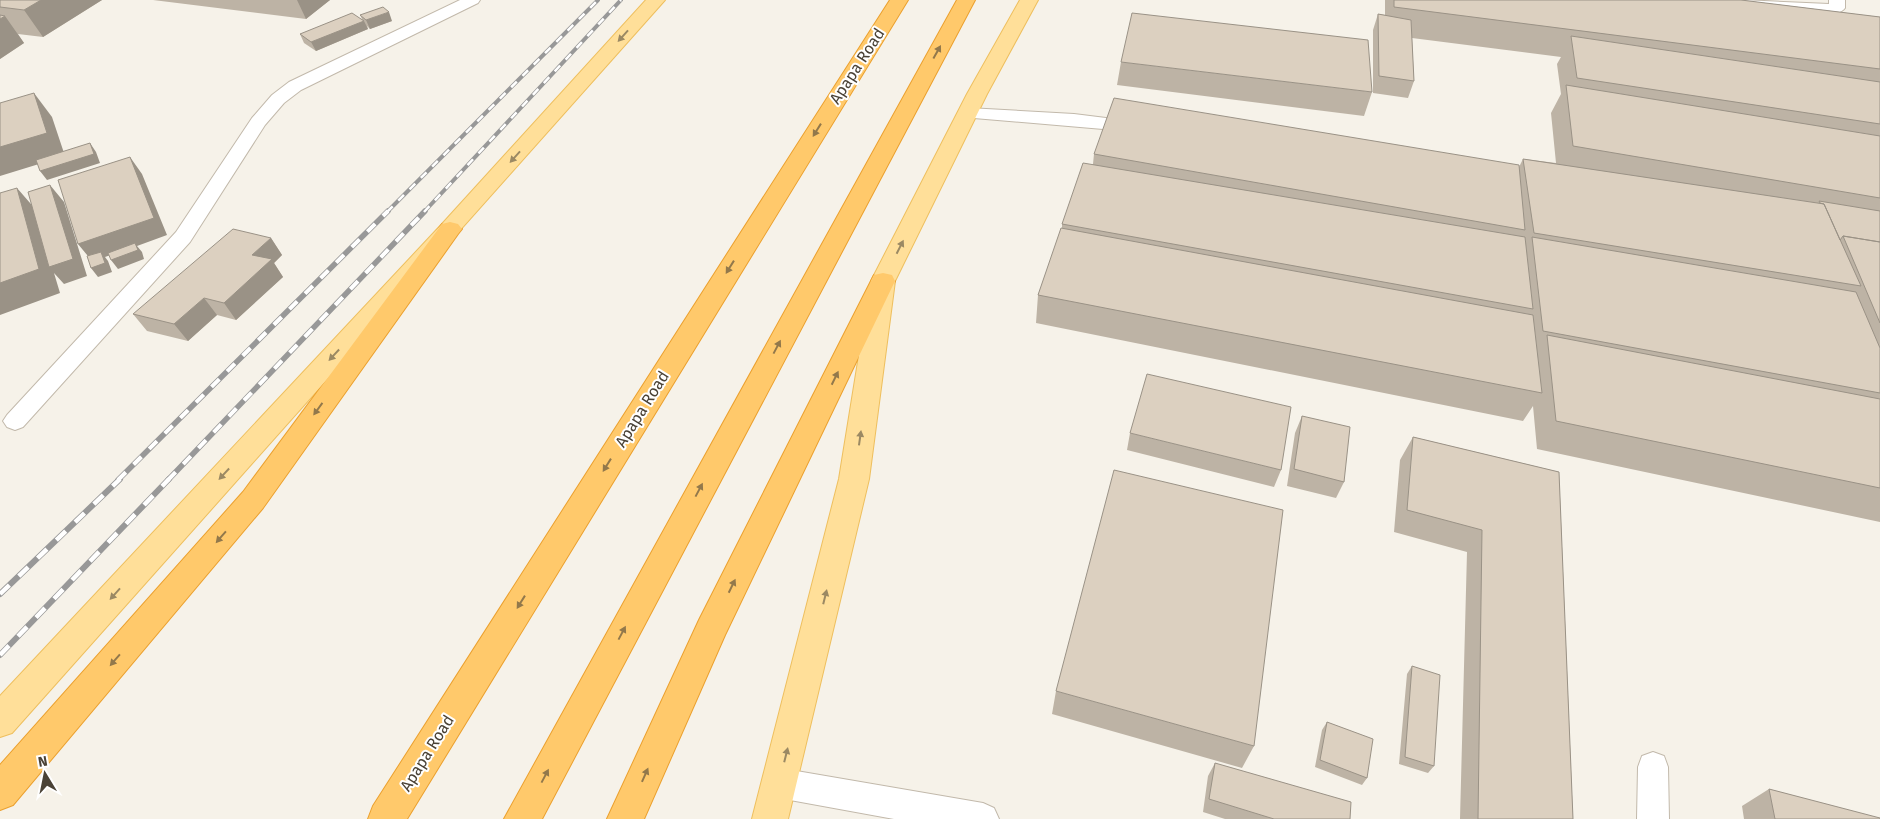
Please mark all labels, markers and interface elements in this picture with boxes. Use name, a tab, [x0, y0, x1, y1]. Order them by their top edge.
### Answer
street label: Apapa Road	[826, 25, 888, 107]
one-way arrow	[617, 30, 629, 42]
one-way arrow	[932, 46, 941, 59]
one-way arrow	[812, 123, 821, 136]
one-way arrow	[509, 151, 520, 164]
one-way arrow	[896, 239, 904, 254]
one-way arrow	[726, 261, 735, 274]
one-way arrow	[772, 340, 781, 354]
one-way arrow	[328, 348, 340, 360]
street label: Apapa Road	[611, 367, 673, 451]
one-way arrow	[831, 371, 839, 385]
one-way arrow	[314, 403, 324, 416]
one-way arrow	[856, 430, 864, 446]
one-way arrow	[603, 458, 612, 471]
one-way arrow	[218, 468, 230, 480]
one-way arrow	[695, 483, 704, 497]
one-way arrow	[215, 530, 227, 542]
one-way arrow	[728, 579, 736, 593]
one-way arrow	[109, 588, 121, 600]
one-way arrow	[821, 589, 829, 604]
one-way arrow	[516, 596, 526, 609]
one-way arrow	[618, 626, 626, 640]
one-way arrow	[109, 653, 120, 666]
street label: Apapa Road	[396, 711, 458, 795]
one-way arrow	[782, 747, 790, 762]
north arrow	[20, 749, 70, 799]
text: N	[37, 753, 49, 771]
one-way arrow	[642, 768, 650, 782]
one-way arrow	[541, 769, 549, 783]

